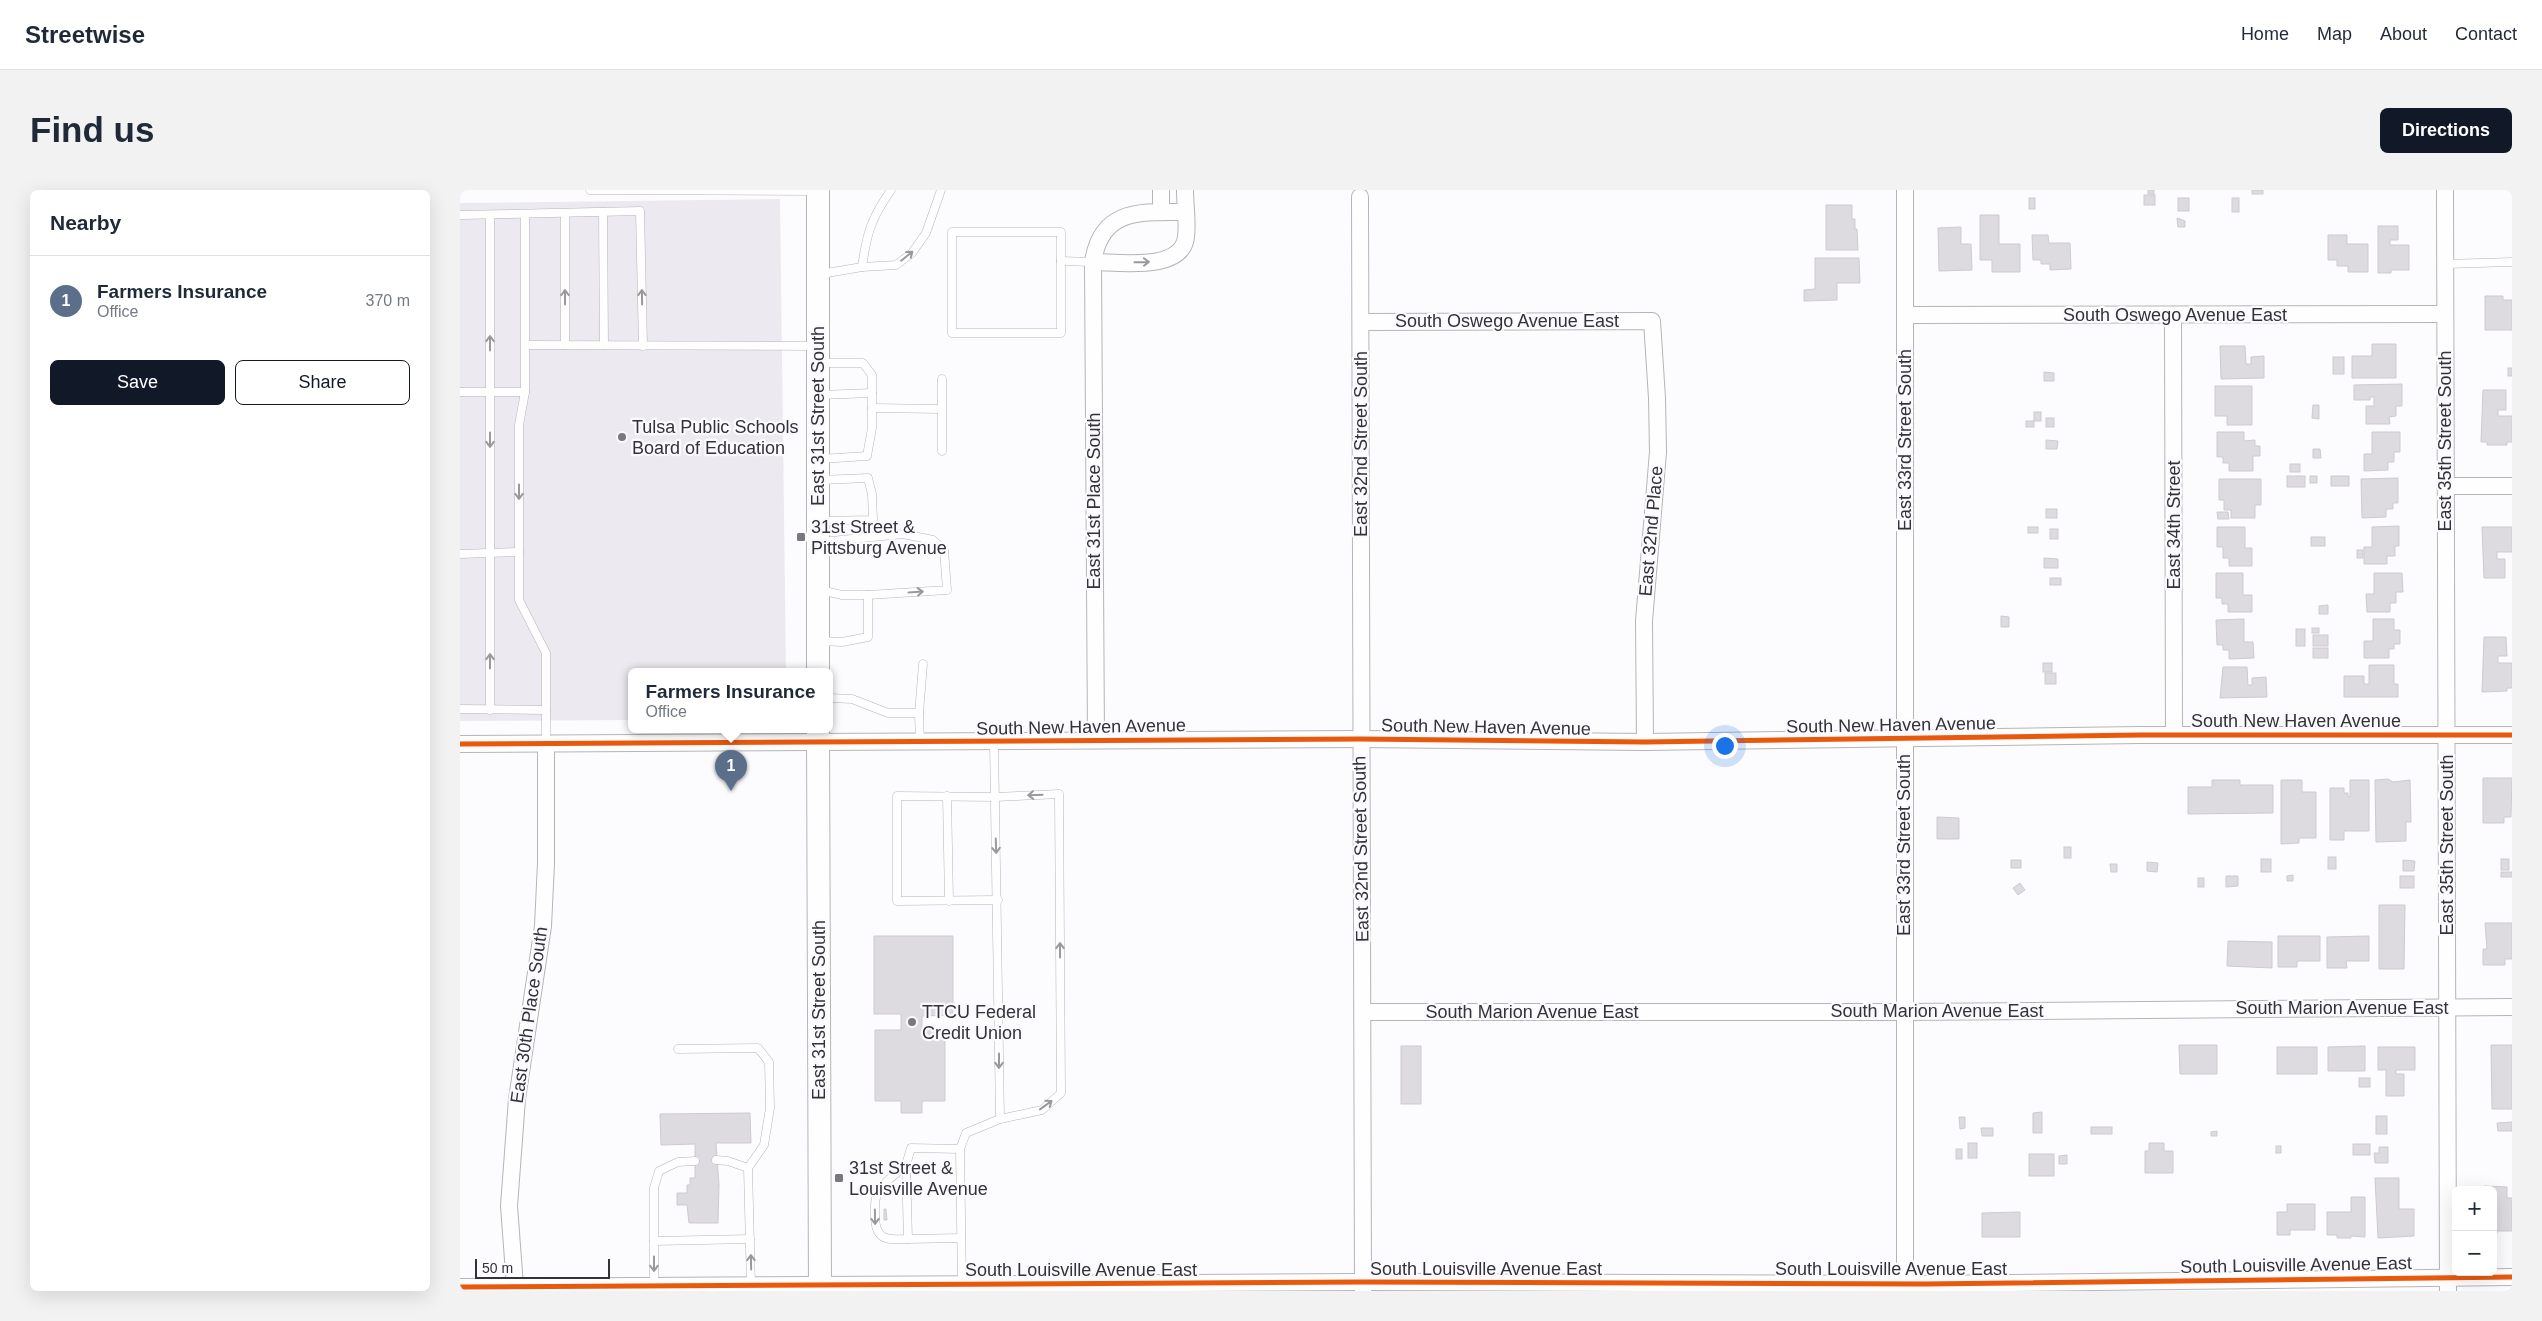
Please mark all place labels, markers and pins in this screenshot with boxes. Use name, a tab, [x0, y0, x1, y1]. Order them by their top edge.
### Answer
place label: Tulsa Public Schools Board of Education	[632, 417, 798, 458]
marker: Tulsa Public Schools Board of Education	[616, 431, 628, 443]
place label: 31st Street & Pittsburg Avenue	[811, 517, 947, 558]
marker: 31st Street & Pittsburg Avenue	[795, 531, 807, 543]
pin: 1	[715, 750, 747, 791]
place label: TTCU Federal Credit Union	[922, 1002, 1036, 1043]
marker: TTCU Federal Credit Union	[906, 1016, 918, 1028]
place label: 31st Street & Louisville Avenue	[849, 1158, 988, 1199]
marker: 31st Street & Louisville Avenue	[833, 1172, 845, 1184]

